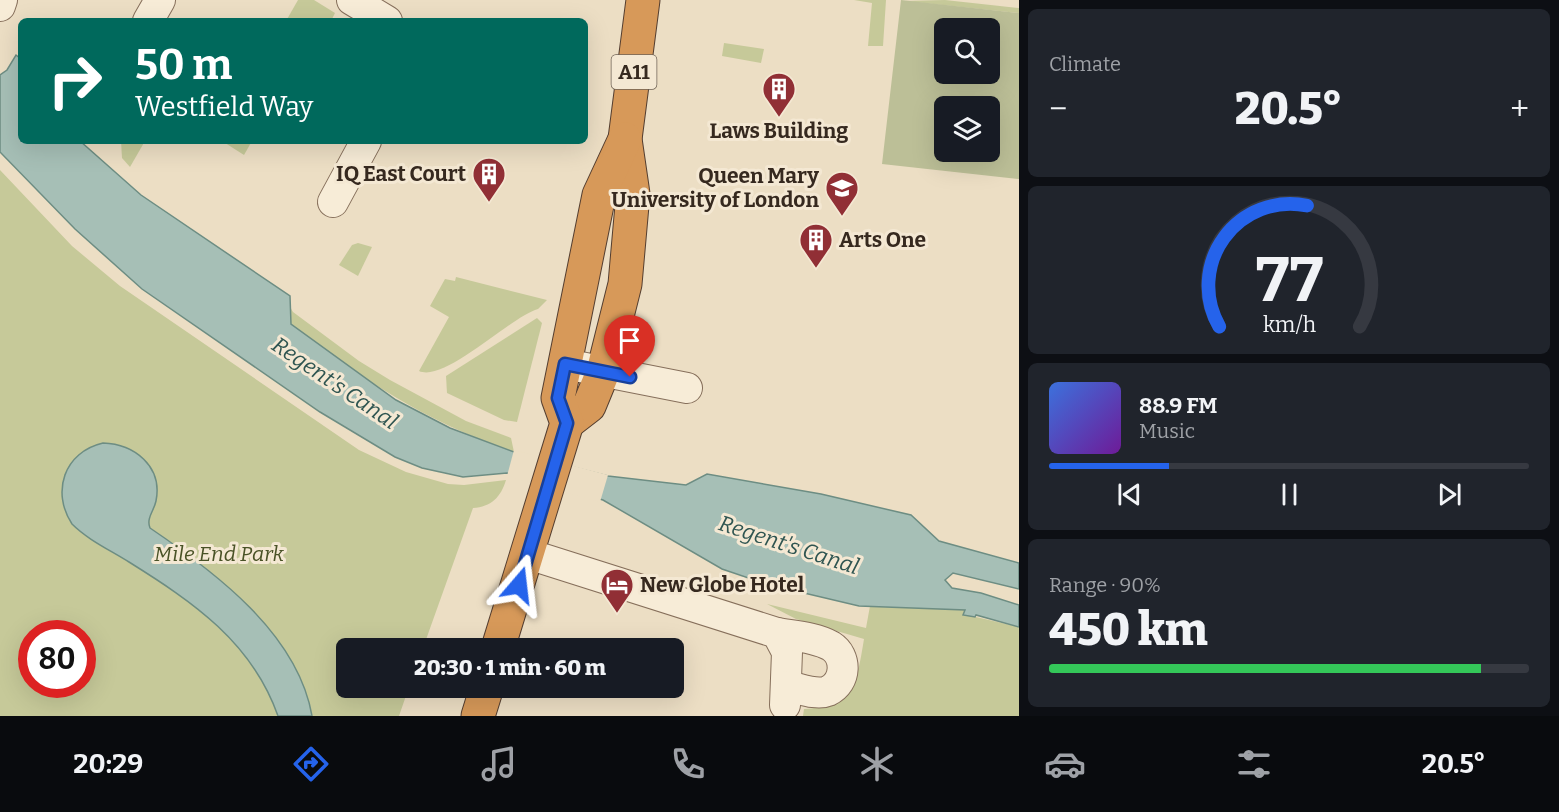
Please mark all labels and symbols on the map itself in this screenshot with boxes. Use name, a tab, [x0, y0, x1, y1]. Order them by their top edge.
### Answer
road number: A11	[612, 55, 656, 89]
building icon: Laws Building	[761, 71, 797, 118]
place label: Laws Building	[710, 118, 848, 144]
building icon: IQ East Court	[471, 156, 507, 203]
place label: IQ East Court	[336, 161, 467, 187]
place label: Queen Mary University of London	[611, 163, 819, 213]
school or university icon: Queen Mary University of London	[824, 170, 860, 217]
building icon: Arts One	[798, 222, 834, 269]
place label: Arts One	[839, 227, 926, 253]
pin	[604, 315, 655, 377]
water label: Regent's Canal	[267, 331, 403, 435]
water label: Regent's Canal	[715, 510, 863, 580]
park label: Mile End Park	[154, 541, 285, 567]
position arrow	[487, 553, 551, 617]
hotel icon: New Globe Hotel	[599, 567, 635, 614]
place label: New Globe Hotel	[640, 572, 805, 598]
speed limit sign: 80	[18, 620, 96, 698]

